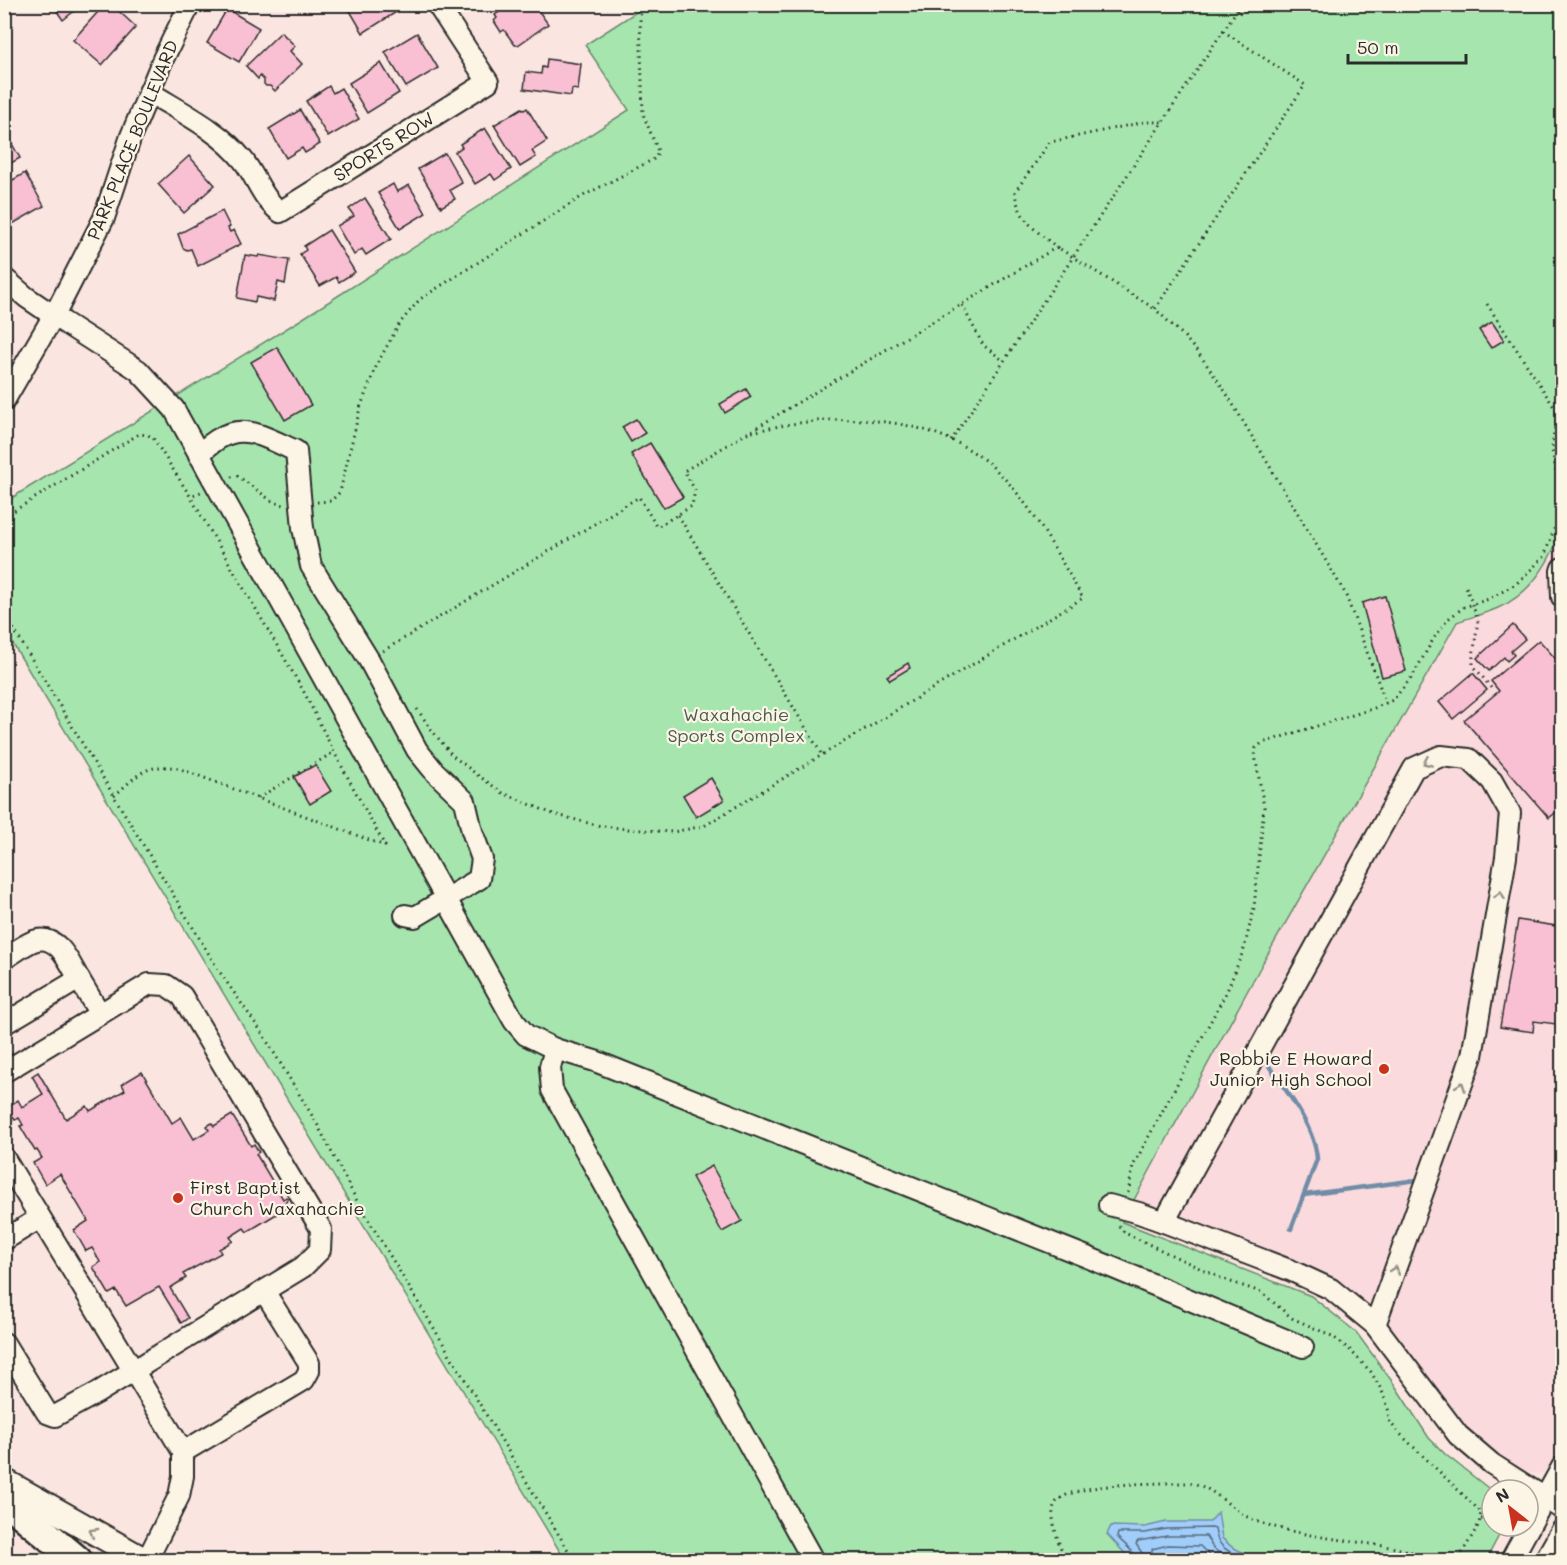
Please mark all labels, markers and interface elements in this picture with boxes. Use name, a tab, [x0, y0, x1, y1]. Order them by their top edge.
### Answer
scale bar	[1348, 27, 1466, 65]
text: 50 m	[1357, 35, 1399, 59]
street label: PARK PLACE BOULEVARD	[81, 36, 183, 243]
street label: SPORTS ROW	[329, 106, 438, 187]
park label: Waxahachie Sports Complex	[667, 702, 805, 747]
one-way arrow	[1422, 755, 1433, 767]
one-way arrow	[1493, 891, 1505, 900]
place label: Robbie E Howard Junior High School	[1210, 1046, 1372, 1091]
marker: Robbie E Howard Junior High School	[1377, 1062, 1391, 1076]
one-way arrow	[1454, 1081, 1467, 1092]
place label: First Baptist Church Waxahachie	[190, 1175, 365, 1220]
marker: First Baptist Church Waxahachie	[171, 1191, 185, 1205]
one-way arrow	[1388, 1265, 1401, 1276]
north arrow	[1480, 1478, 1540, 1538]
text: N	[1491, 1483, 1513, 1507]
one-way arrow	[89, 1527, 100, 1539]

